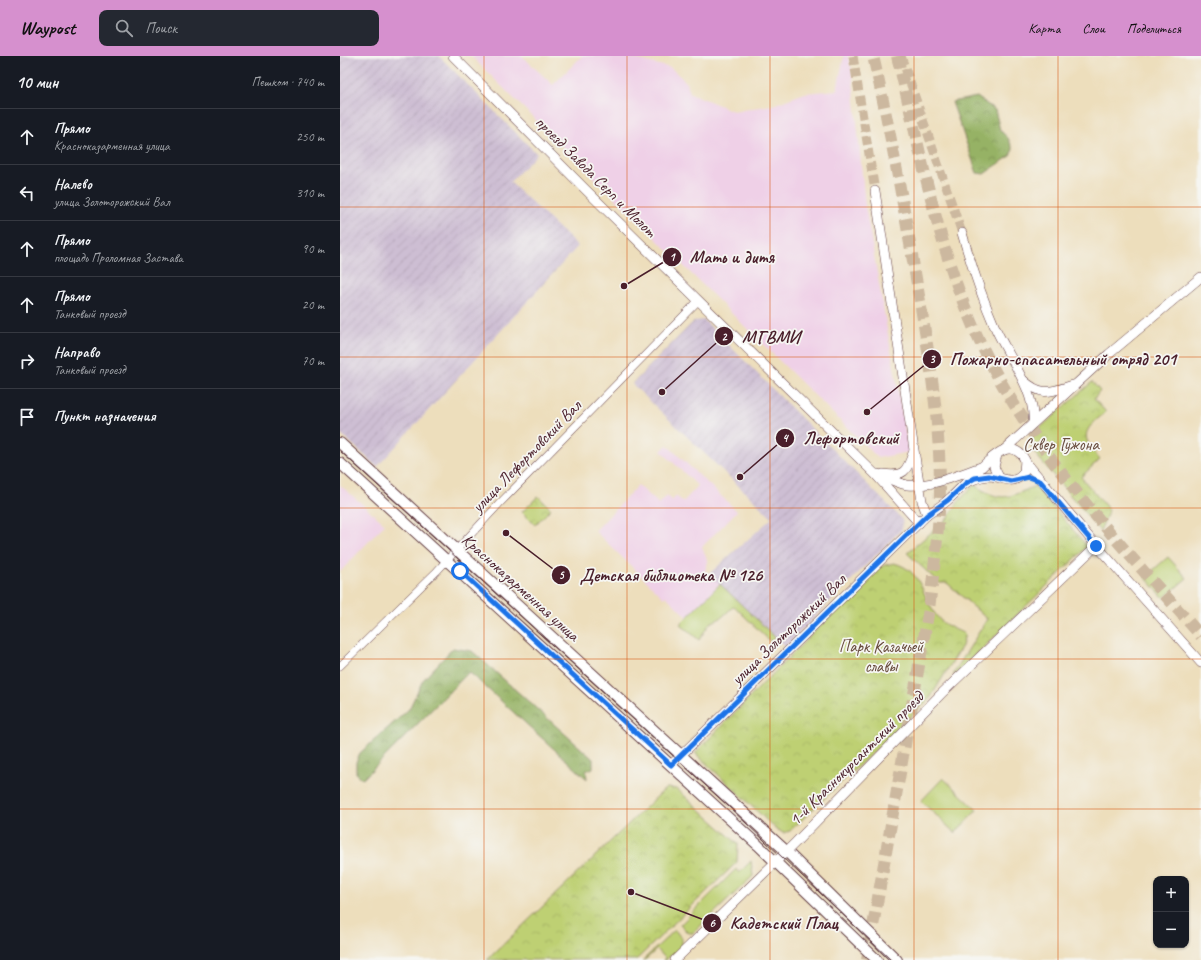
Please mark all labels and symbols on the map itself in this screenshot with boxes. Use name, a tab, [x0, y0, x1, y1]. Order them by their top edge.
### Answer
street label: проезд Завода Серп и Молот	[531, 111, 662, 242]
callout: Мать и дитя	[662, 242, 781, 272]
text: Мать и дитя	[690, 246, 776, 268]
text: 1	[669, 249, 676, 265]
callout: МГВМИ	[714, 321, 808, 351]
text: МГВМИ	[742, 326, 804, 348]
text: 2	[721, 329, 728, 345]
callout: Пожарно-спасательный отряд 201	[922, 344, 1184, 374]
text: Пожарно-спасательный отряд 201	[950, 348, 1178, 370]
text: 3	[929, 351, 936, 367]
street label: улица Лефортовский Вал	[467, 395, 586, 518]
callout: Лефортовский	[775, 423, 907, 453]
text: Лефортовский	[803, 427, 900, 449]
text: 4	[782, 430, 789, 446]
park label: Сквер Гужона	[1023, 434, 1100, 455]
street label: Красноказарменная улица	[457, 529, 585, 648]
route end	[1087, 537, 1105, 555]
callout: Детская библиотека № 126	[551, 560, 770, 590]
route start	[451, 562, 469, 580]
text: Детская библиотека № 126	[580, 564, 764, 586]
text: 5	[558, 567, 565, 583]
street label: улица Золоторожский Вал	[726, 568, 851, 690]
park label: Парк Казачьей славы	[839, 636, 924, 677]
street label: 1-й Краснокурсантский проезд	[785, 685, 929, 830]
callout: Кадетский Плац	[702, 908, 846, 938]
text: Кадетский Плац	[730, 912, 840, 934]
text: 6	[709, 915, 716, 931]

